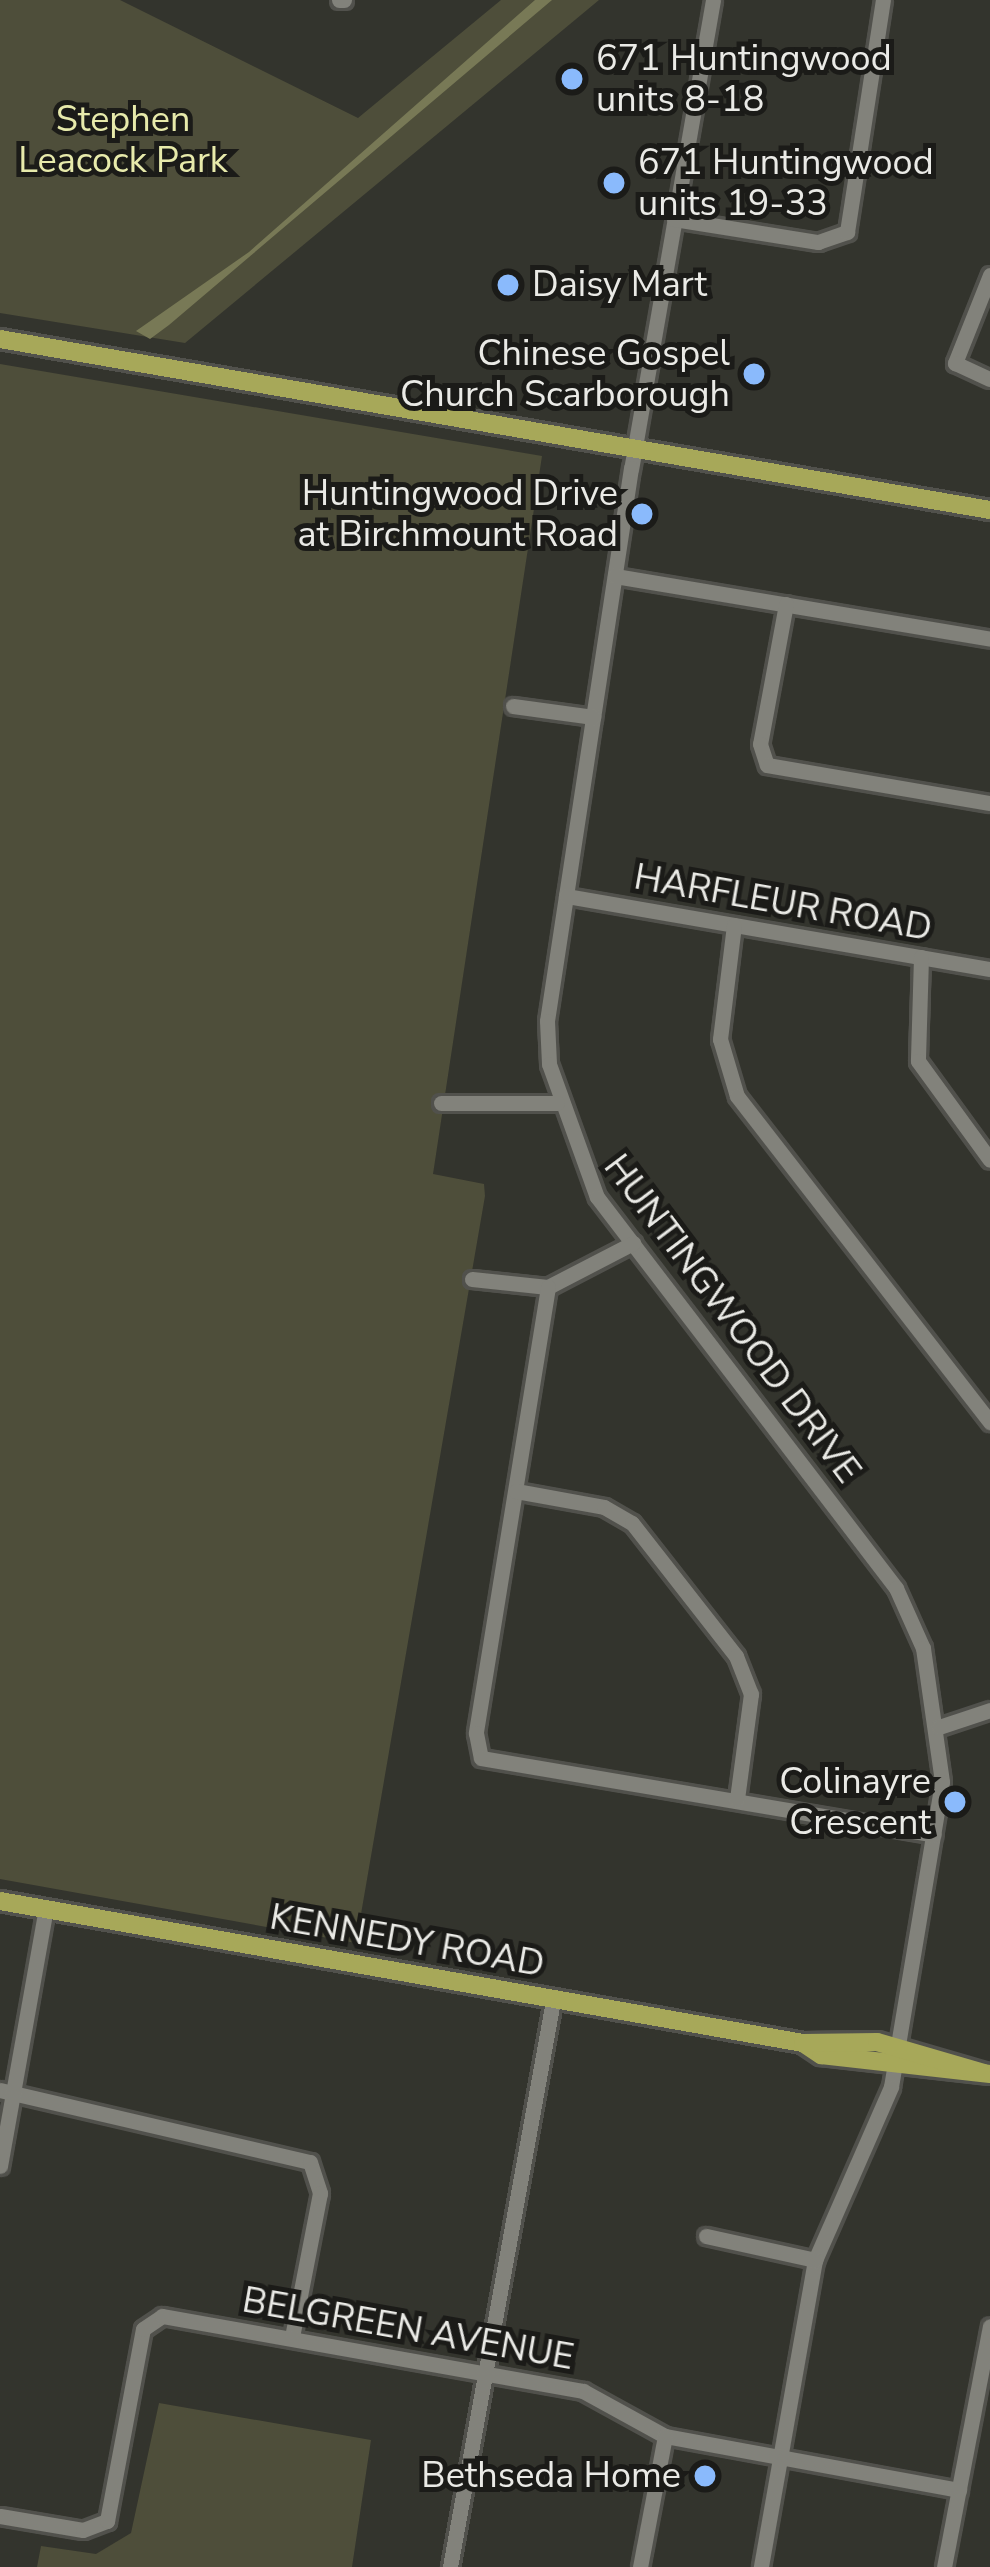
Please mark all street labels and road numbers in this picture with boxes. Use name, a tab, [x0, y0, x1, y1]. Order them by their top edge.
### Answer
street label: HARFLEUR ROAD	[631, 856, 935, 950]
street label: HUNTINGWOOD DRIVE	[595, 1146, 869, 1492]
street label: KENNEDY ROAD	[267, 1896, 547, 1986]
street label: BELGREEN AVENUE	[239, 2279, 577, 2379]

